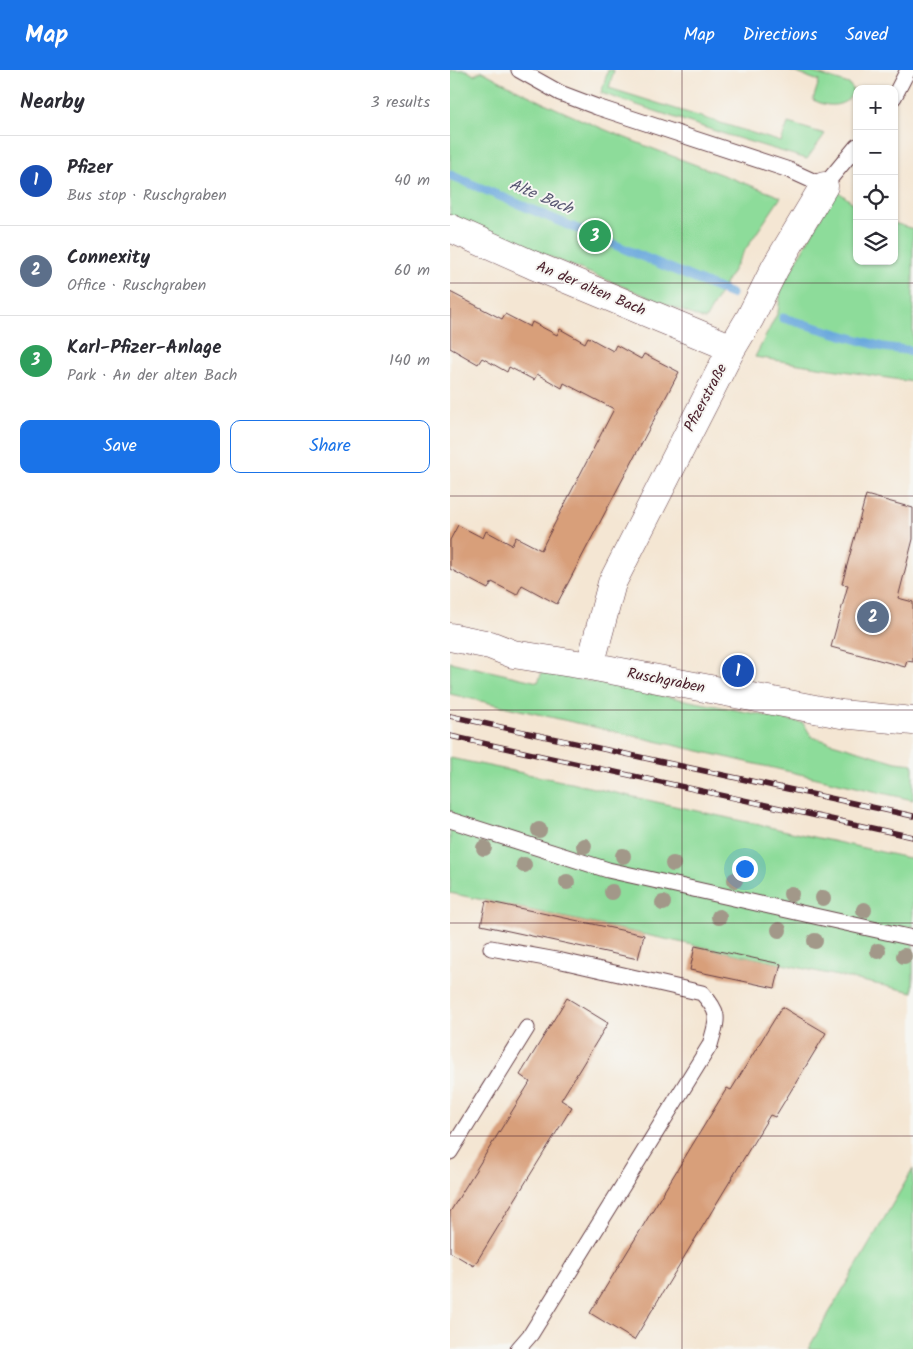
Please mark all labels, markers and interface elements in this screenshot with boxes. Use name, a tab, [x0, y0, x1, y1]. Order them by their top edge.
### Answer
text: Map	[25, 16, 68, 55]
text: Map	[683, 21, 715, 50]
text: Directions	[743, 21, 817, 50]
text: Saved	[845, 21, 888, 50]
map controls	[853, 85, 898, 265]
button: +	[853, 85, 898, 130]
text: Nearby	[20, 86, 85, 119]
text: 3 results	[371, 90, 430, 115]
button: −	[853, 130, 898, 175]
text: Pfizer	[67, 153, 113, 183]
text: 1	[34, 168, 38, 193]
text: 40 m	[394, 168, 430, 193]
water label: Alte Bach	[505, 172, 578, 222]
button: locate	[853, 175, 898, 220]
text: Bus stop · Ruschgraben	[67, 183, 227, 208]
pin: 3	[579, 217, 611, 255]
button: layers	[853, 220, 898, 265]
text: Connexity	[67, 243, 150, 273]
street label: An der alten Bach	[532, 255, 650, 323]
text: 2	[31, 258, 41, 283]
text: 60 m	[394, 258, 430, 283]
text: Office · Ruschgraben	[67, 273, 206, 298]
text: Karl-Pfizer-Anlage	[67, 333, 221, 363]
text: 3	[32, 348, 40, 373]
text: 140 m	[389, 348, 430, 373]
street label: Pfizerstraße	[678, 359, 734, 436]
text: Park · An der alten Bach	[67, 363, 237, 388]
button: Save	[20, 420, 220, 473]
button: Share	[230, 420, 430, 473]
pin: 2	[857, 598, 889, 636]
pin: 1	[722, 652, 754, 690]
street label: Ruschgraben	[625, 662, 707, 700]
your location	[732, 856, 758, 882]

